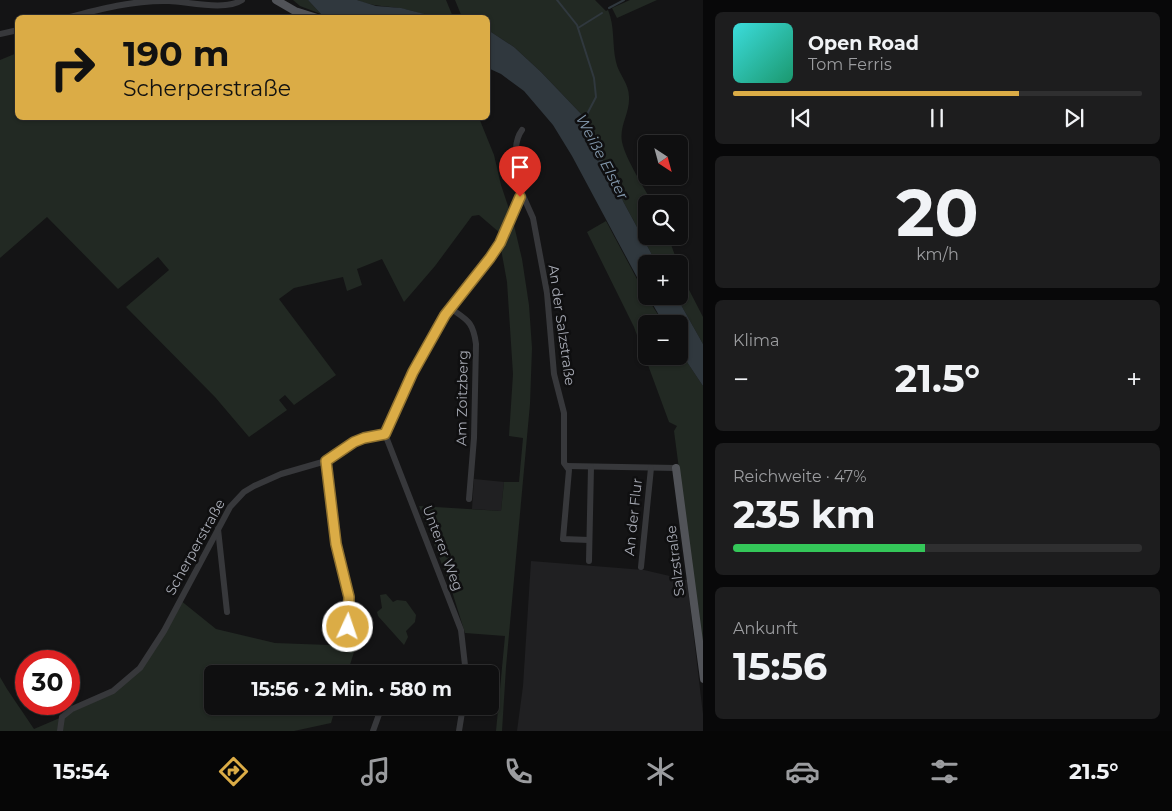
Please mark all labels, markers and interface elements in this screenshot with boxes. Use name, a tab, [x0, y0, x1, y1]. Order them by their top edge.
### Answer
text: 190 m	[123, 32, 229, 75]
text: Open Road	[808, 32, 919, 55]
icon: right	[40, 35, 105, 100]
text: Tom Ferris	[808, 55, 892, 74]
text: Scherperstraße	[123, 75, 291, 102]
icon: previous	[787, 104, 815, 132]
icon: pause	[923, 104, 951, 132]
icon: next	[1060, 104, 1088, 132]
water label: Weiße Elster	[572, 111, 633, 204]
north arrow	[638, 135, 688, 185]
map controls	[638, 135, 688, 365]
pin	[499, 146, 541, 197]
icon: arrive	[506, 153, 534, 181]
text: 20	[896, 173, 979, 252]
button: search	[638, 195, 688, 245]
text: km/h	[916, 245, 959, 264]
button: +	[638, 255, 688, 305]
street label: An der Salzstraße	[545, 263, 579, 387]
button: −	[638, 315, 688, 365]
text: Klima	[733, 331, 779, 350]
street label: Am Zoitzberg	[452, 350, 472, 446]
text: 21.5°	[895, 355, 980, 402]
text: −	[733, 362, 749, 396]
text: +	[1126, 362, 1142, 396]
text: Reichweite · 47%	[733, 467, 866, 486]
street label: An der Flur	[620, 477, 646, 557]
text: 235 km	[733, 491, 876, 538]
street label: Scherperstraße	[161, 496, 229, 598]
street label: Unterer Weg	[418, 503, 468, 593]
street label: Salzstraße	[662, 524, 688, 598]
position arrow	[321, 600, 373, 652]
text: Ankunft	[733, 619, 798, 638]
text: 15:56	[733, 643, 827, 690]
speed limit sign: 30	[15, 650, 80, 715]
text: 15:56 · 2 Min. · 580 m	[251, 678, 452, 701]
icon: directions	[216, 754, 251, 789]
icon: music	[358, 754, 393, 789]
icon: phone	[501, 754, 536, 789]
icon: climate	[643, 754, 678, 789]
icon: car	[785, 754, 820, 789]
icon: filters	[927, 754, 962, 789]
text: 15:54	[54, 758, 109, 785]
text: 21.5°	[1069, 758, 1118, 785]

